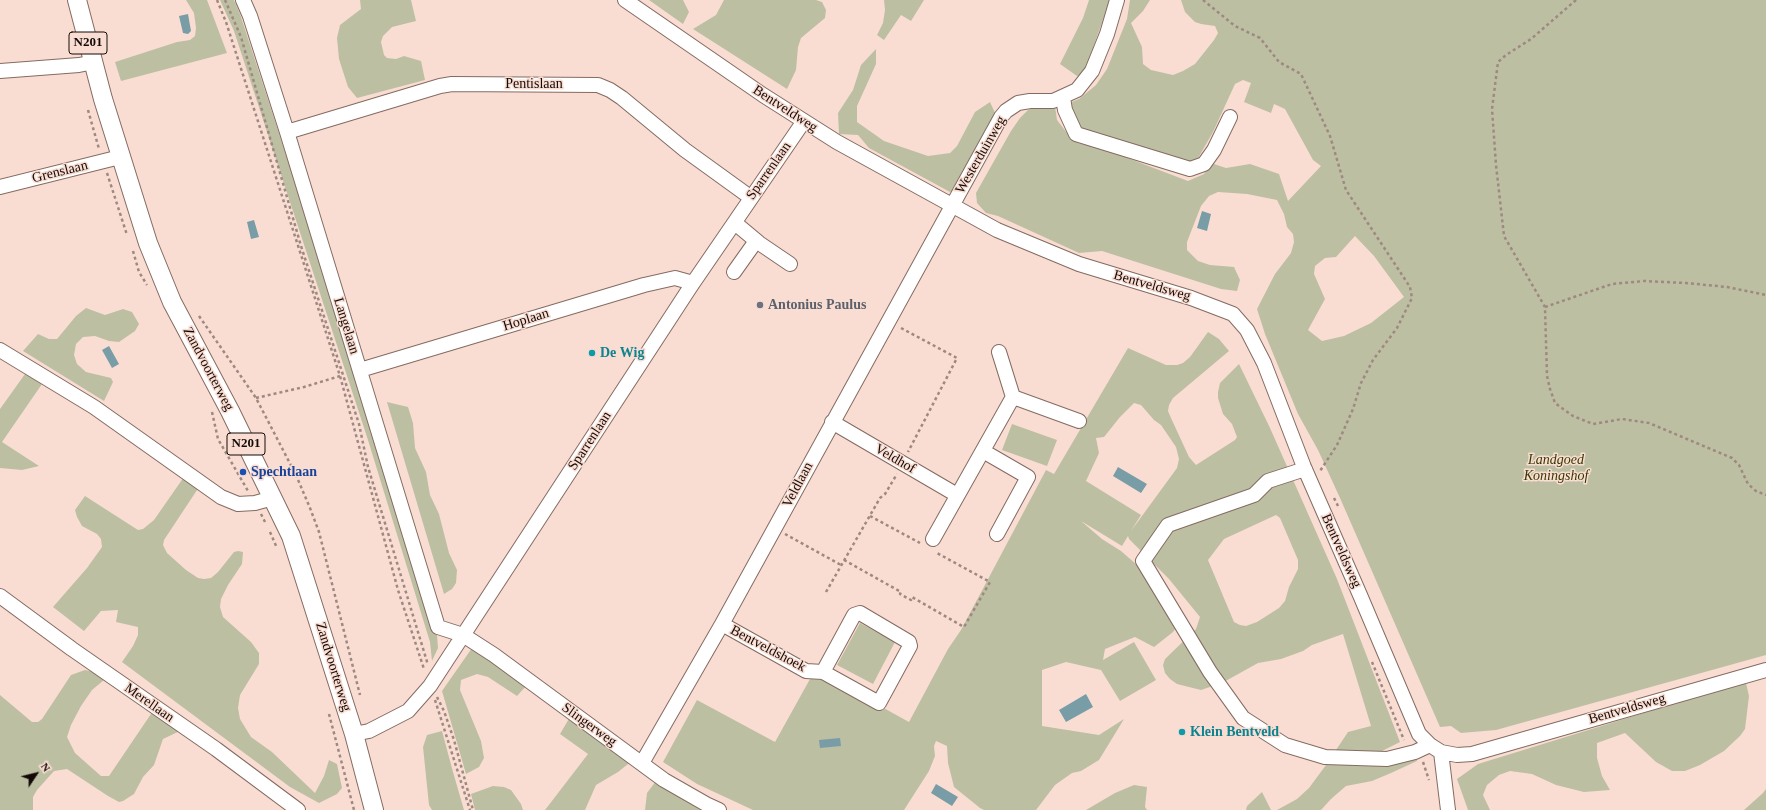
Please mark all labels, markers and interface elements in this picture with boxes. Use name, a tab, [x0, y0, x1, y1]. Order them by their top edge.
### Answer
road number: N201	[69, 32, 107, 54]
street label: Pentislaan	[505, 76, 563, 92]
street label: Bentveldweg	[749, 82, 821, 136]
street label: Westerduinweg	[952, 113, 1010, 197]
street label: Sparrenlaan	[743, 139, 795, 203]
street label: Grenslaan	[30, 157, 90, 187]
street label: Bentveldsweg	[1112, 267, 1192, 305]
street label: Langelaan	[329, 296, 363, 356]
place label: Antonius Paulus	[768, 297, 866, 313]
marker: Antonius Paulus	[755, 300, 765, 310]
street label: Hoplaan	[501, 305, 551, 335]
street label: Zandvoorterweg	[179, 324, 237, 414]
place label: De Wig	[600, 345, 644, 361]
marker: De Wig	[587, 348, 597, 358]
street label: Sparrenlaan	[565, 408, 615, 474]
road number: N201	[227, 433, 265, 455]
street label: Veldhof	[872, 441, 918, 477]
park label: Landgoed Koningshof	[1524, 452, 1588, 484]
street label: Veldlaan	[779, 459, 817, 511]
place label: Spechtlaan	[251, 464, 317, 480]
marker: Spechtlaan	[238, 467, 248, 477]
street label: Bentveldsweg	[1317, 511, 1365, 591]
street label: Zandvoorterweg	[311, 620, 355, 714]
street label: Bentveldshoek	[727, 622, 809, 676]
street label: Merellaan	[121, 680, 177, 726]
street label: Bentveldsweg	[1587, 690, 1667, 728]
street label: Slingerweg	[558, 699, 620, 751]
place label: Klein Bentveld	[1190, 724, 1279, 740]
marker: Klein Bentveld	[1177, 727, 1187, 737]
north arrow	[16, 754, 56, 794]
text: N	[39, 760, 53, 774]

